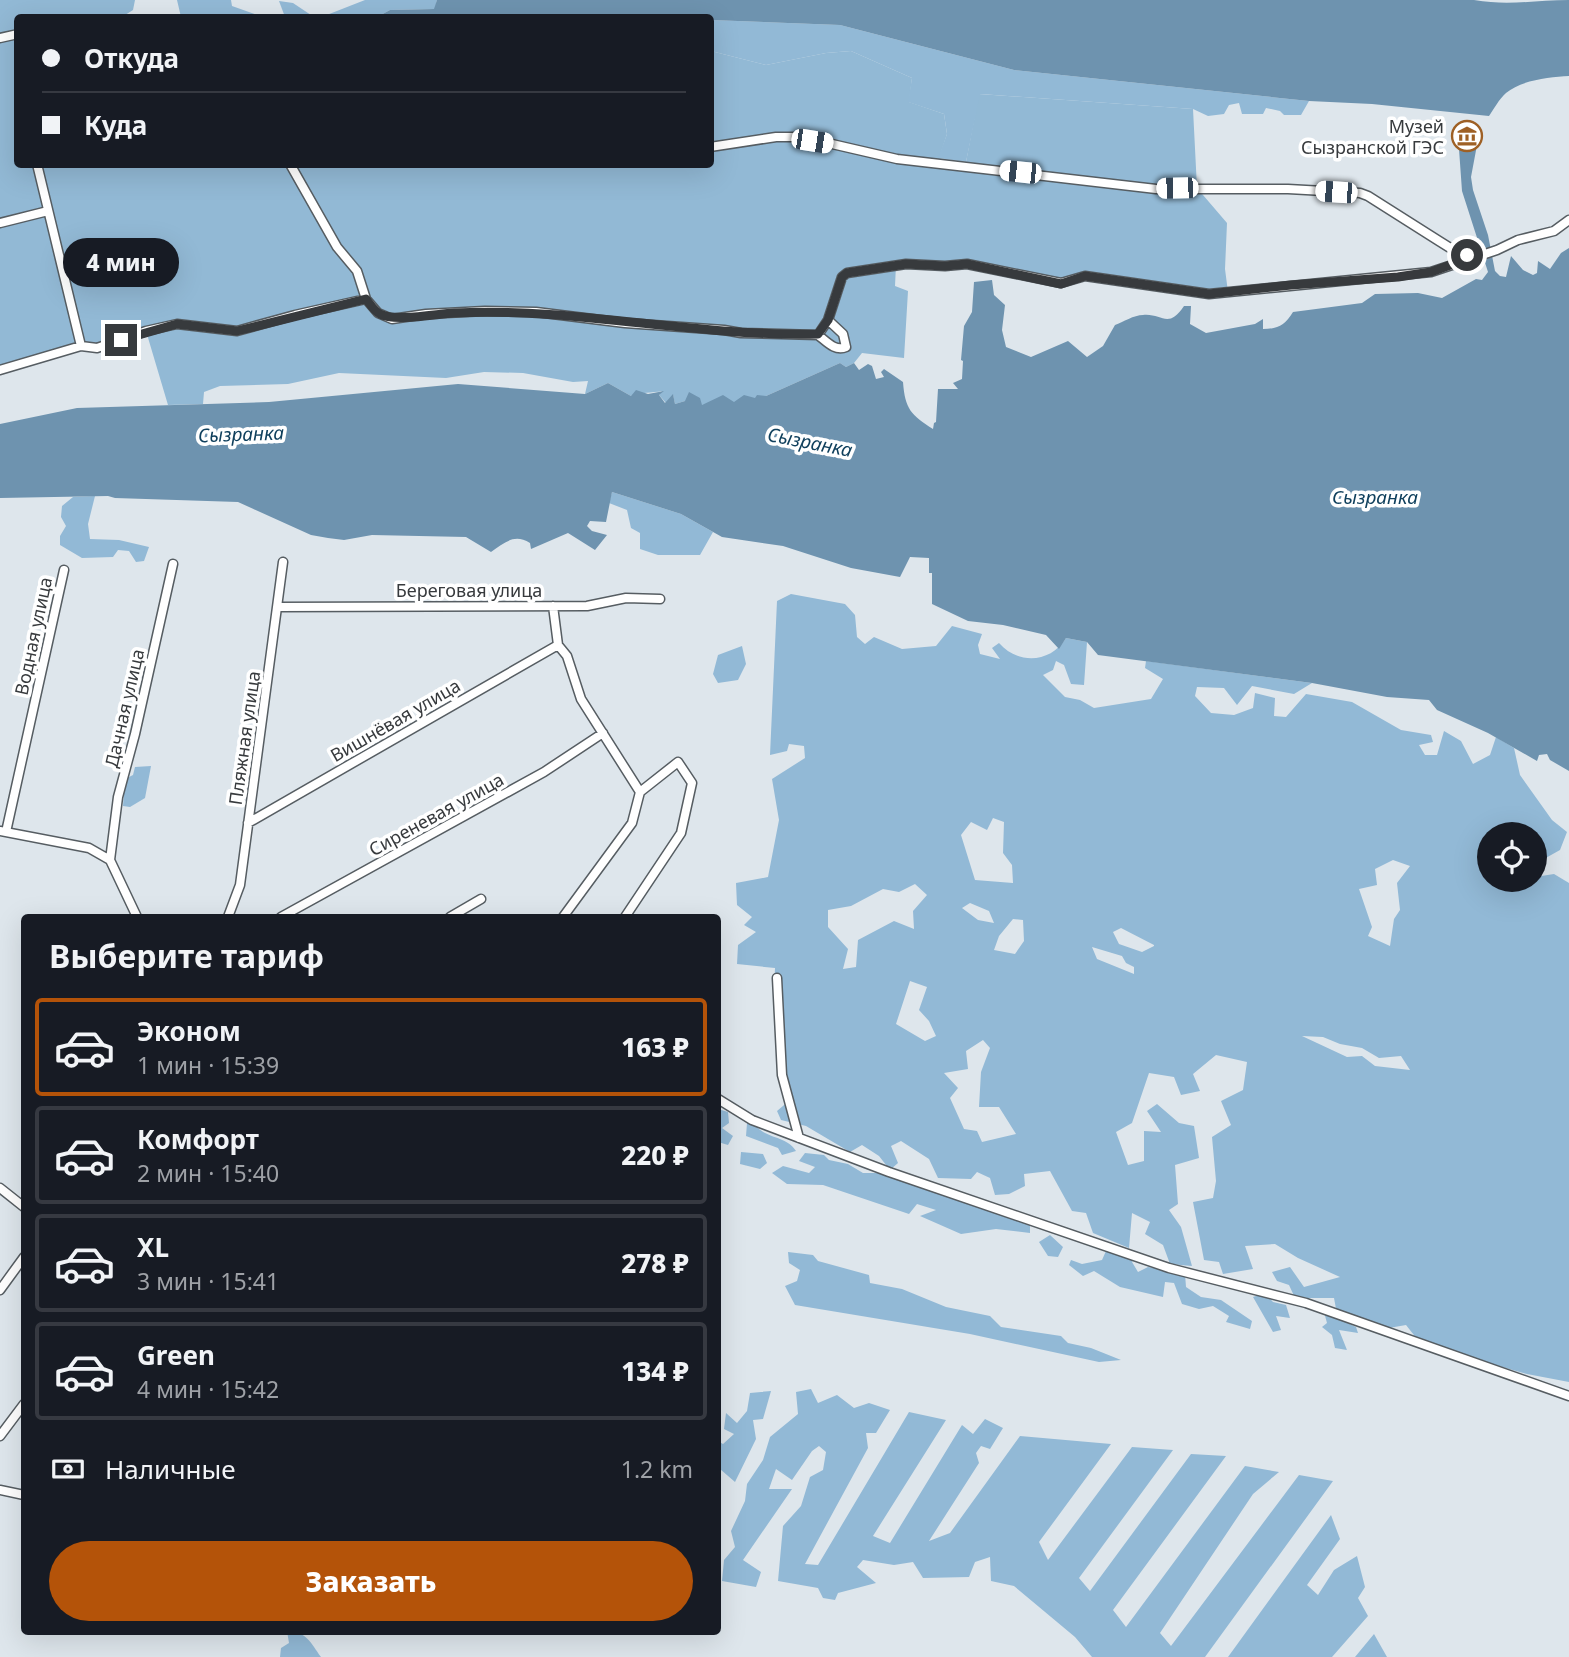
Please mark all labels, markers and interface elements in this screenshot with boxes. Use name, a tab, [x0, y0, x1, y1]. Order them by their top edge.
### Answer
text: Откуда	[84, 40, 179, 76]
text: Куда	[84, 107, 147, 143]
place label: Музей Сызранской ГЭС	[1301, 114, 1444, 159]
museum icon: Музей Сызранской ГЭС	[1450, 119, 1484, 153]
car	[790, 127, 835, 155]
car	[999, 159, 1042, 185]
car	[1156, 177, 1199, 199]
car	[1315, 180, 1358, 204]
callout: 4 мин	[63, 238, 179, 288]
route start	[1451, 239, 1483, 271]
text: 4 мин	[86, 246, 156, 278]
route end	[105, 324, 137, 356]
water label: Сызранка	[198, 420, 285, 448]
water label: Сызранка	[765, 421, 855, 463]
water label: Сызранка	[1332, 484, 1418, 510]
street label: Водная улица	[9, 575, 57, 697]
street label: Береговая улица	[396, 578, 542, 602]
street label: Дачная улица	[99, 646, 149, 770]
street label: Пляжная улица	[223, 670, 265, 806]
street label: Вишнёвая улица	[326, 673, 464, 767]
street label: Сиреневая улица	[364, 767, 508, 861]
map controls	[1477, 822, 1547, 892]
button: locate	[1477, 822, 1547, 892]
text: Выберите тариф	[49, 934, 324, 977]
text: Эконом	[137, 1013, 241, 1049]
icon: car	[53, 1016, 116, 1079]
text: 163 ₽	[621, 1029, 689, 1065]
text: 1 мин · 15:39	[137, 1049, 279, 1081]
text: Комфорт	[137, 1121, 259, 1157]
icon: car	[53, 1124, 116, 1187]
text: 220 ₽	[621, 1137, 689, 1173]
text: 2 мин · 15:40	[137, 1157, 279, 1189]
text: XL	[137, 1229, 169, 1265]
icon: car	[53, 1232, 116, 1295]
text: 278 ₽	[621, 1245, 689, 1281]
text: 3 мин · 15:41	[137, 1265, 279, 1297]
text: Green	[137, 1337, 215, 1373]
icon: car	[53, 1340, 116, 1403]
text: 134 ₽	[621, 1353, 689, 1389]
text: 4 мин · 15:42	[137, 1373, 279, 1405]
icon: cash	[49, 1450, 87, 1488]
text: Наличные	[105, 1451, 236, 1487]
text: 1.2 km	[621, 1453, 693, 1485]
button: Заказать	[49, 1541, 693, 1621]

